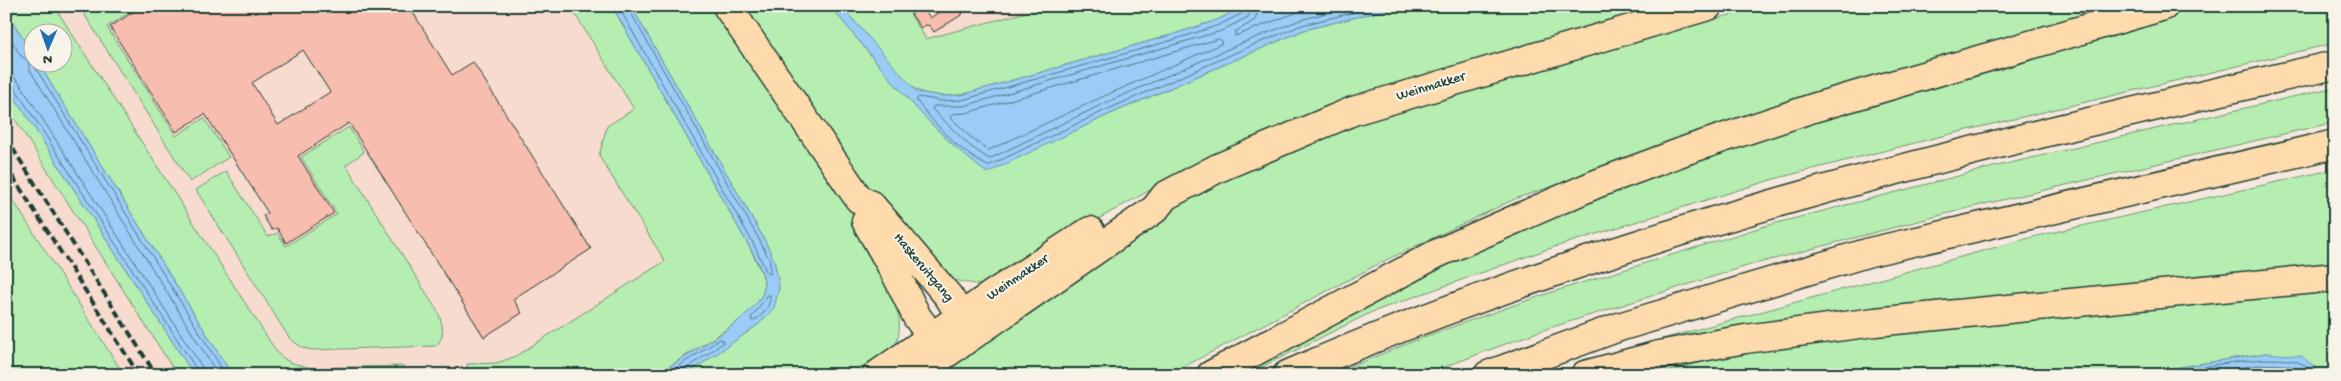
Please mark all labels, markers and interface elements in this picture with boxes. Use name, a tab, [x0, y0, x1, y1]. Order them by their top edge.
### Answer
north arrow	[22, 22, 72, 72]
text: N	[43, 50, 52, 67]
street label: Weinmakker	[1394, 68, 1469, 106]
street label: Haskeruitgang	[889, 230, 957, 306]
street label: Weinmakker	[984, 250, 1053, 305]

